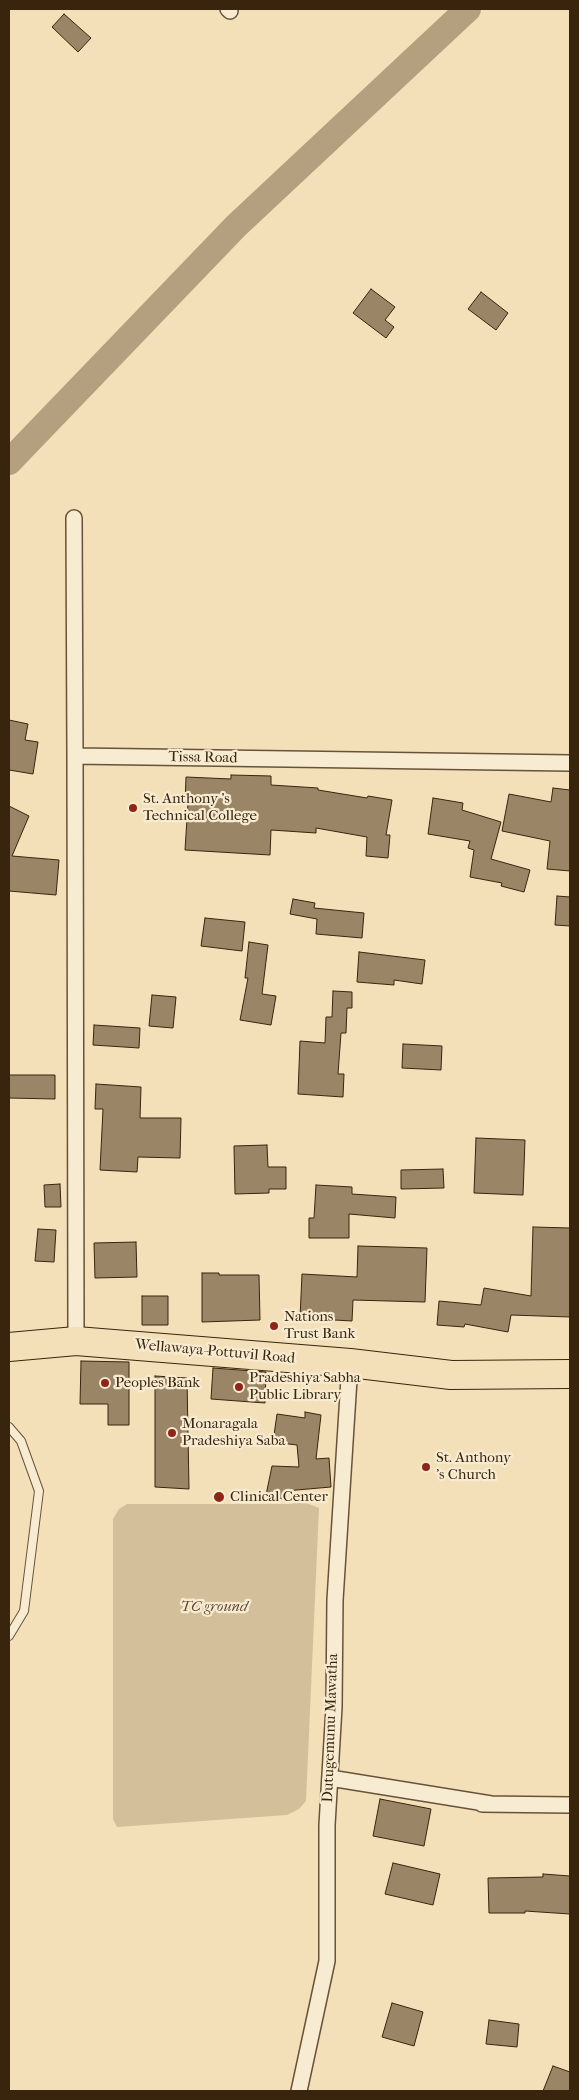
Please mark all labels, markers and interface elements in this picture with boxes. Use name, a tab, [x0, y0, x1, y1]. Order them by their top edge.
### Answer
street label: Tissa Road	[168, 748, 238, 768]
place label: St. Anthony 's Technical College	[143, 790, 257, 825]
marker: St. Anthony 's Technical College	[127, 802, 139, 814]
place label: Nations Trust Bank	[284, 1308, 355, 1343]
marker: Nations Trust Bank	[268, 1320, 280, 1332]
street label: Wellawaya-Pottuvil Road	[134, 1336, 296, 1368]
place label: Pradeshiya Sabha Public Library	[249, 1369, 361, 1404]
place label: Peoples Bank	[115, 1374, 200, 1392]
marker: Peoples Bank	[99, 1377, 111, 1389]
marker: Pradeshiya Sabha Public Library	[233, 1381, 245, 1393]
place label: Monaragala Pradeshiya Saba	[182, 1415, 285, 1450]
marker: Monaragala Pradeshiya Saba	[166, 1427, 178, 1439]
place label: St. Anthony 's Church	[436, 1449, 511, 1484]
marker: St. Anthony 's Church	[420, 1461, 432, 1473]
place label: Clinical Center	[230, 1488, 328, 1506]
marker: Clinical Center	[212, 1490, 226, 1504]
park label: TC ground	[180, 1598, 248, 1616]
street label: Dutugemunu Mawatha	[319, 1653, 343, 1803]

